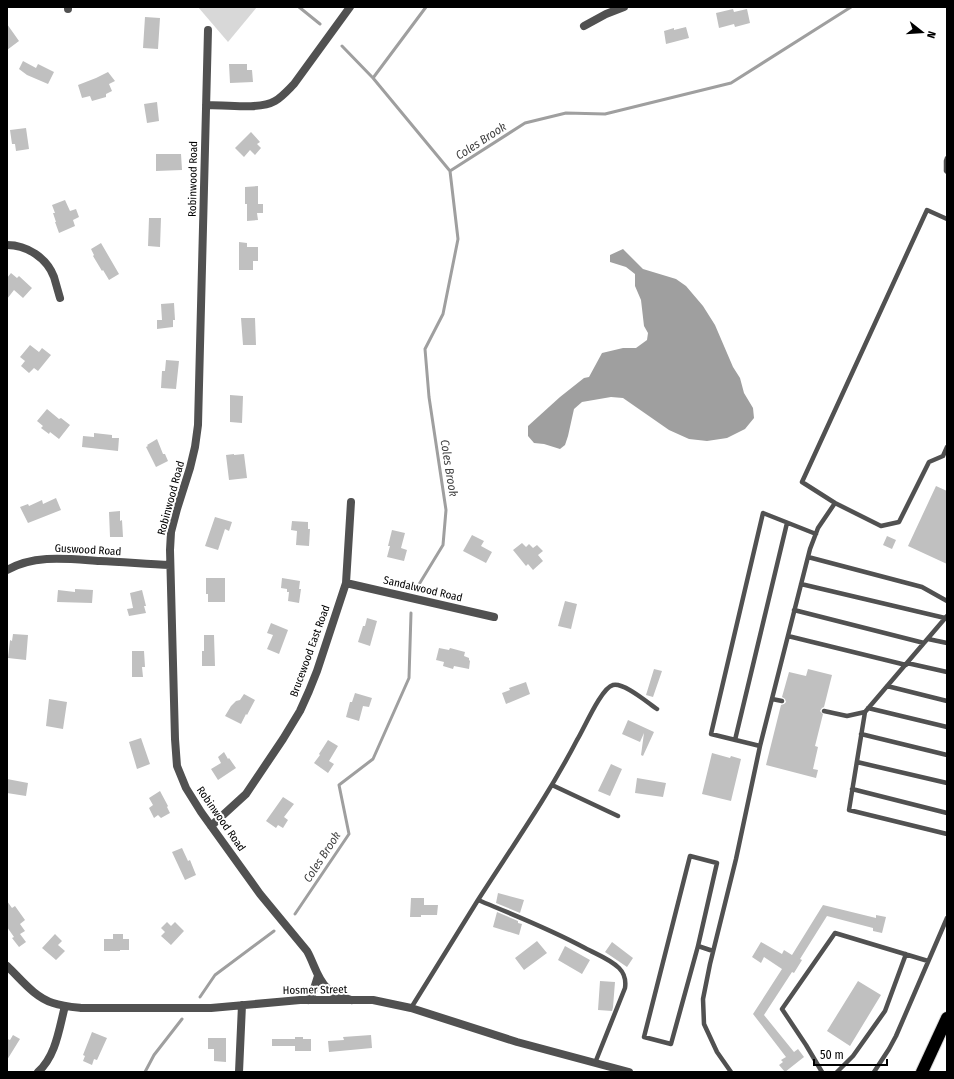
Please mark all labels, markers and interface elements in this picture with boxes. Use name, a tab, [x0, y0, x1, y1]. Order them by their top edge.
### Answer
north arrow	[902, 12, 942, 52]
text: N	[924, 30, 938, 40]
water label: Coles Brook	[453, 119, 509, 163]
street label: Robinwood Road	[186, 141, 200, 217]
water label: Coles Brook	[438, 438, 460, 498]
street label: Robinwood Road	[155, 460, 187, 536]
street label: Guswood Road	[54, 542, 122, 558]
street label: Sandalwood Road	[382, 574, 464, 604]
street label: Brucewood East Road	[287, 603, 333, 699]
street label: Robinwood Road	[194, 784, 248, 854]
water label: Coles Brook	[300, 829, 344, 885]
street label: Hosmer Street	[283, 983, 348, 997]
scale bar	[814, 1041, 887, 1067]
text: 50 m	[820, 1048, 844, 1062]

